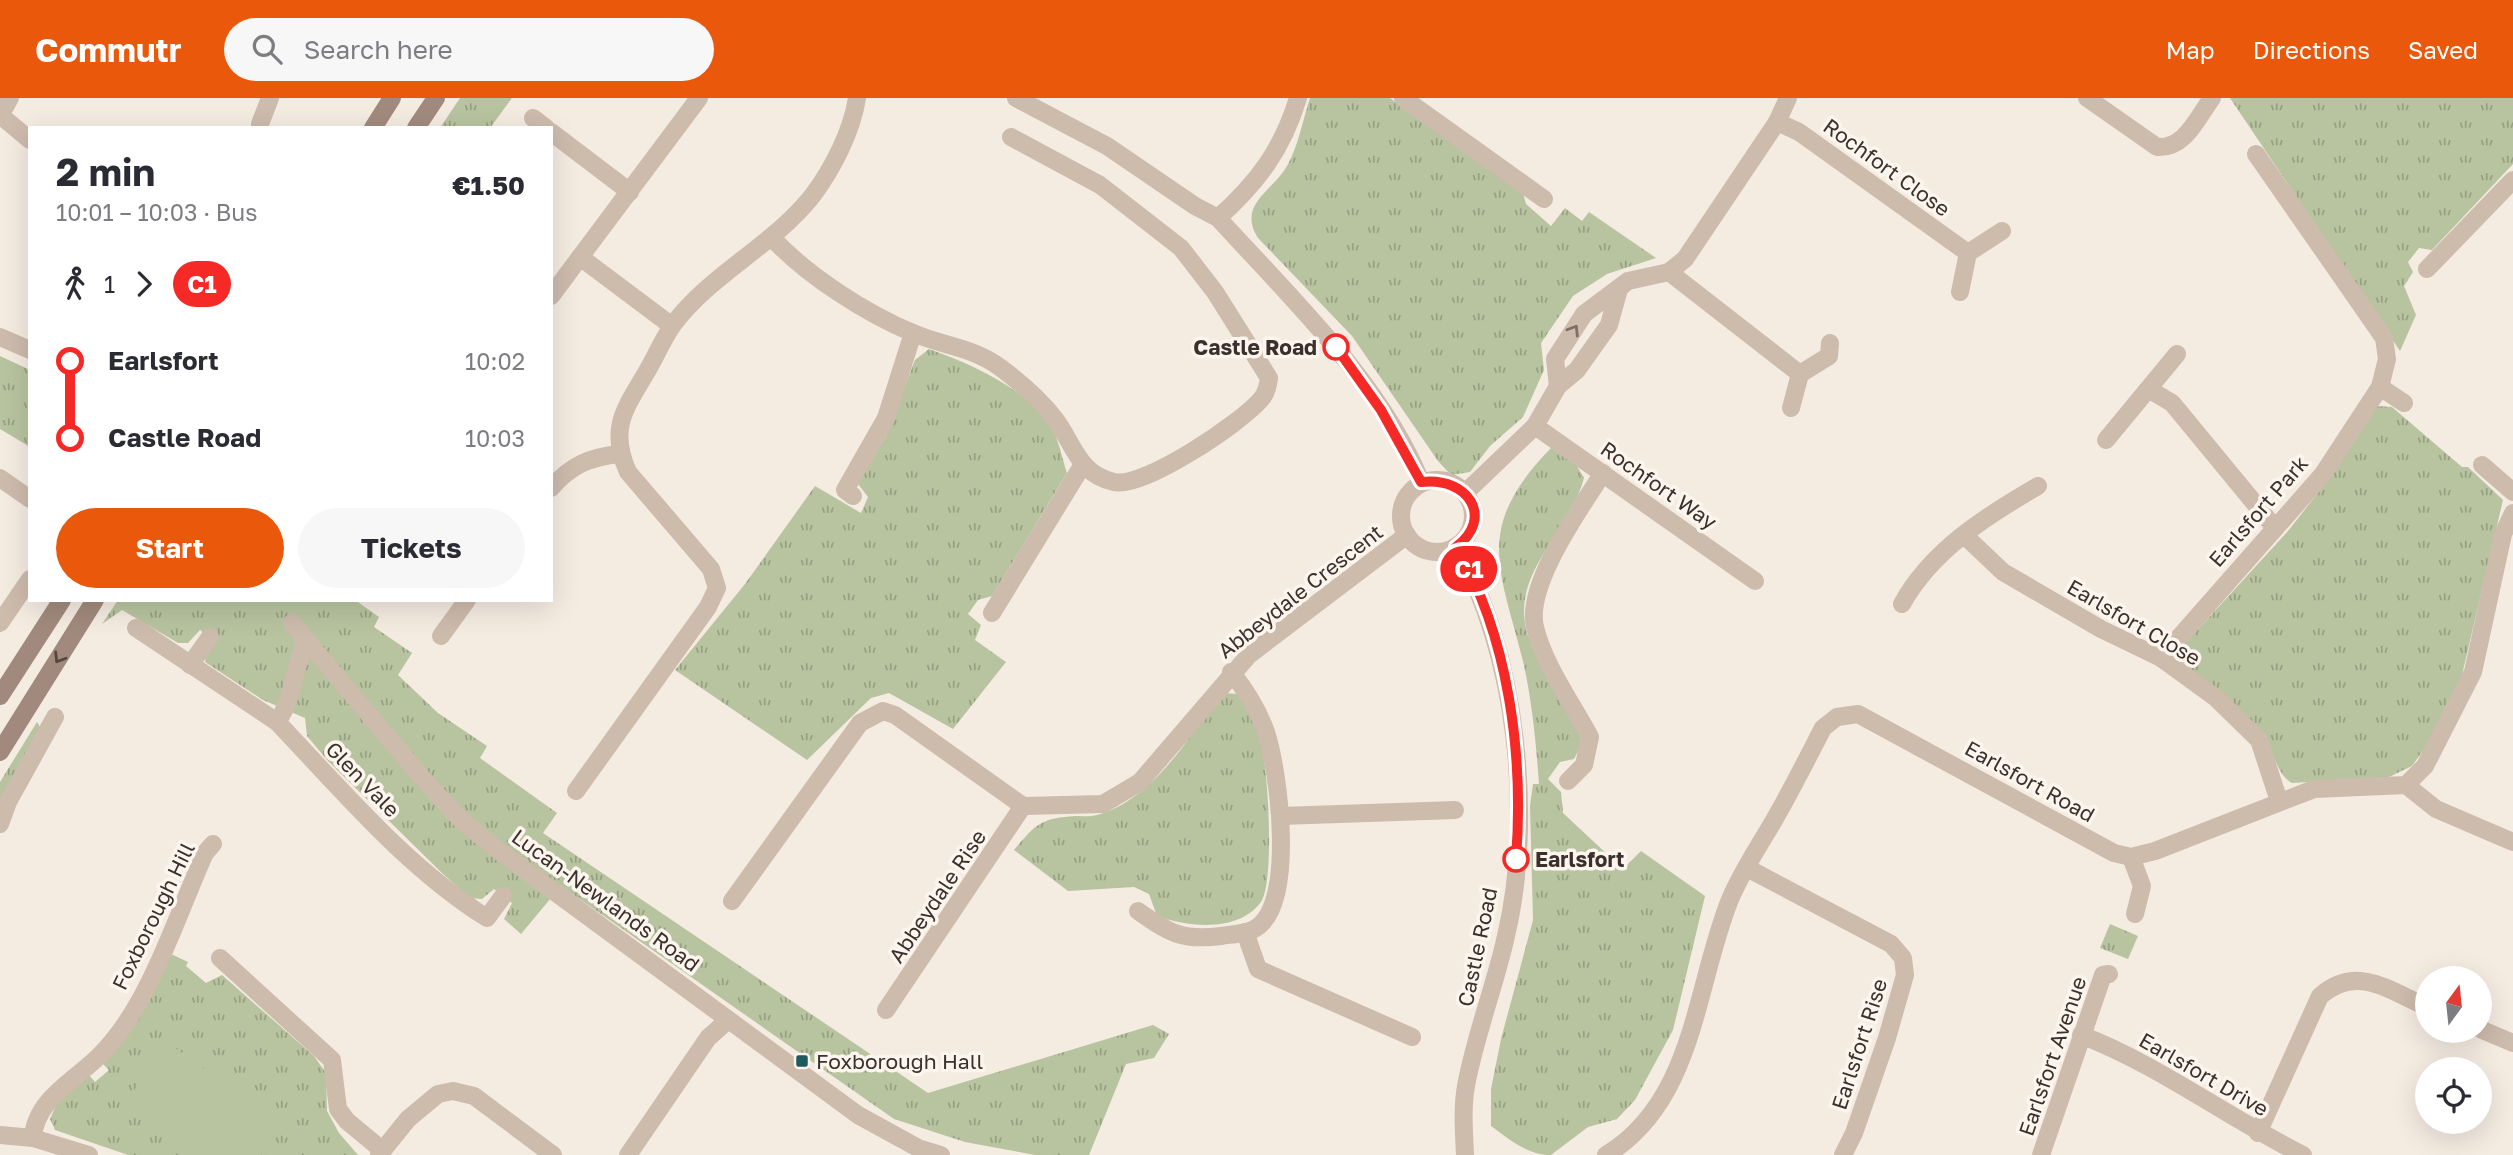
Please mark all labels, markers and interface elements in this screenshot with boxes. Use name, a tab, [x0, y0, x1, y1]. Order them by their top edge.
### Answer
search box	[224, 18, 714, 81]
text: Commutr	[35, 30, 182, 69]
icon: search	[248, 30, 286, 68]
text: Search here	[304, 34, 453, 65]
text: Map	[2166, 35, 2215, 64]
text: Directions	[2253, 35, 2370, 64]
text: Saved	[2408, 35, 2478, 64]
street label: Rochfort Close	[1819, 112, 1955, 222]
text: 2 min	[56, 149, 155, 194]
text: €1.50	[452, 170, 525, 201]
text: 10:01 – 10:03 · Bus	[56, 198, 257, 226]
icon: walk	[56, 265, 94, 303]
icon: forward	[125, 265, 163, 303]
text: C1	[187, 269, 217, 298]
text: 1	[104, 270, 115, 298]
one-way arrow	[1566, 324, 1579, 337]
place label: Castle Road	[1193, 334, 1317, 360]
marker: Castle Road	[1323, 334, 1349, 360]
text: Earlsfort	[108, 345, 219, 376]
text: 10:02	[465, 347, 525, 375]
text: Castle Road	[108, 422, 261, 453]
text: 10:03	[465, 424, 525, 452]
street label: Rochfort Way	[1596, 435, 1722, 535]
street label: Earlsfort Park	[2203, 450, 2313, 572]
button: Start	[56, 508, 284, 588]
button: Tickets	[298, 508, 525, 588]
street label: Abbeydale Crescent	[1212, 519, 1388, 663]
line badge: C1	[1438, 546, 1500, 592]
text: C1	[1454, 554, 1484, 583]
street label: Earlsfort Close	[2063, 573, 2205, 671]
one-way arrow	[54, 650, 67, 663]
street label: Earlsfort Road	[1961, 735, 2099, 827]
street label: Glen Vale	[321, 736, 405, 822]
street label: Lucan-Newlands Road	[507, 823, 705, 977]
street label: Abbeydale Rise	[883, 825, 991, 967]
street label: Foxborough Hill	[106, 838, 200, 994]
marker: Earlsfort	[1503, 846, 1529, 872]
place label: Earlsfort	[1535, 846, 1624, 872]
street label: Castle Road	[1452, 885, 1502, 1009]
north arrow	[2415, 966, 2492, 1043]
map controls	[2415, 966, 2492, 1134]
street label: Earlsfort Avenue	[2013, 973, 2091, 1139]
street label: Earlsfort Rise	[1826, 975, 1892, 1113]
street label: Earlsfort Drive	[2135, 1027, 2273, 1121]
place label: Foxborough Hall	[816, 1048, 983, 1074]
marker: Foxborough Hall	[794, 1053, 810, 1069]
button: locate	[2415, 1057, 2492, 1134]

